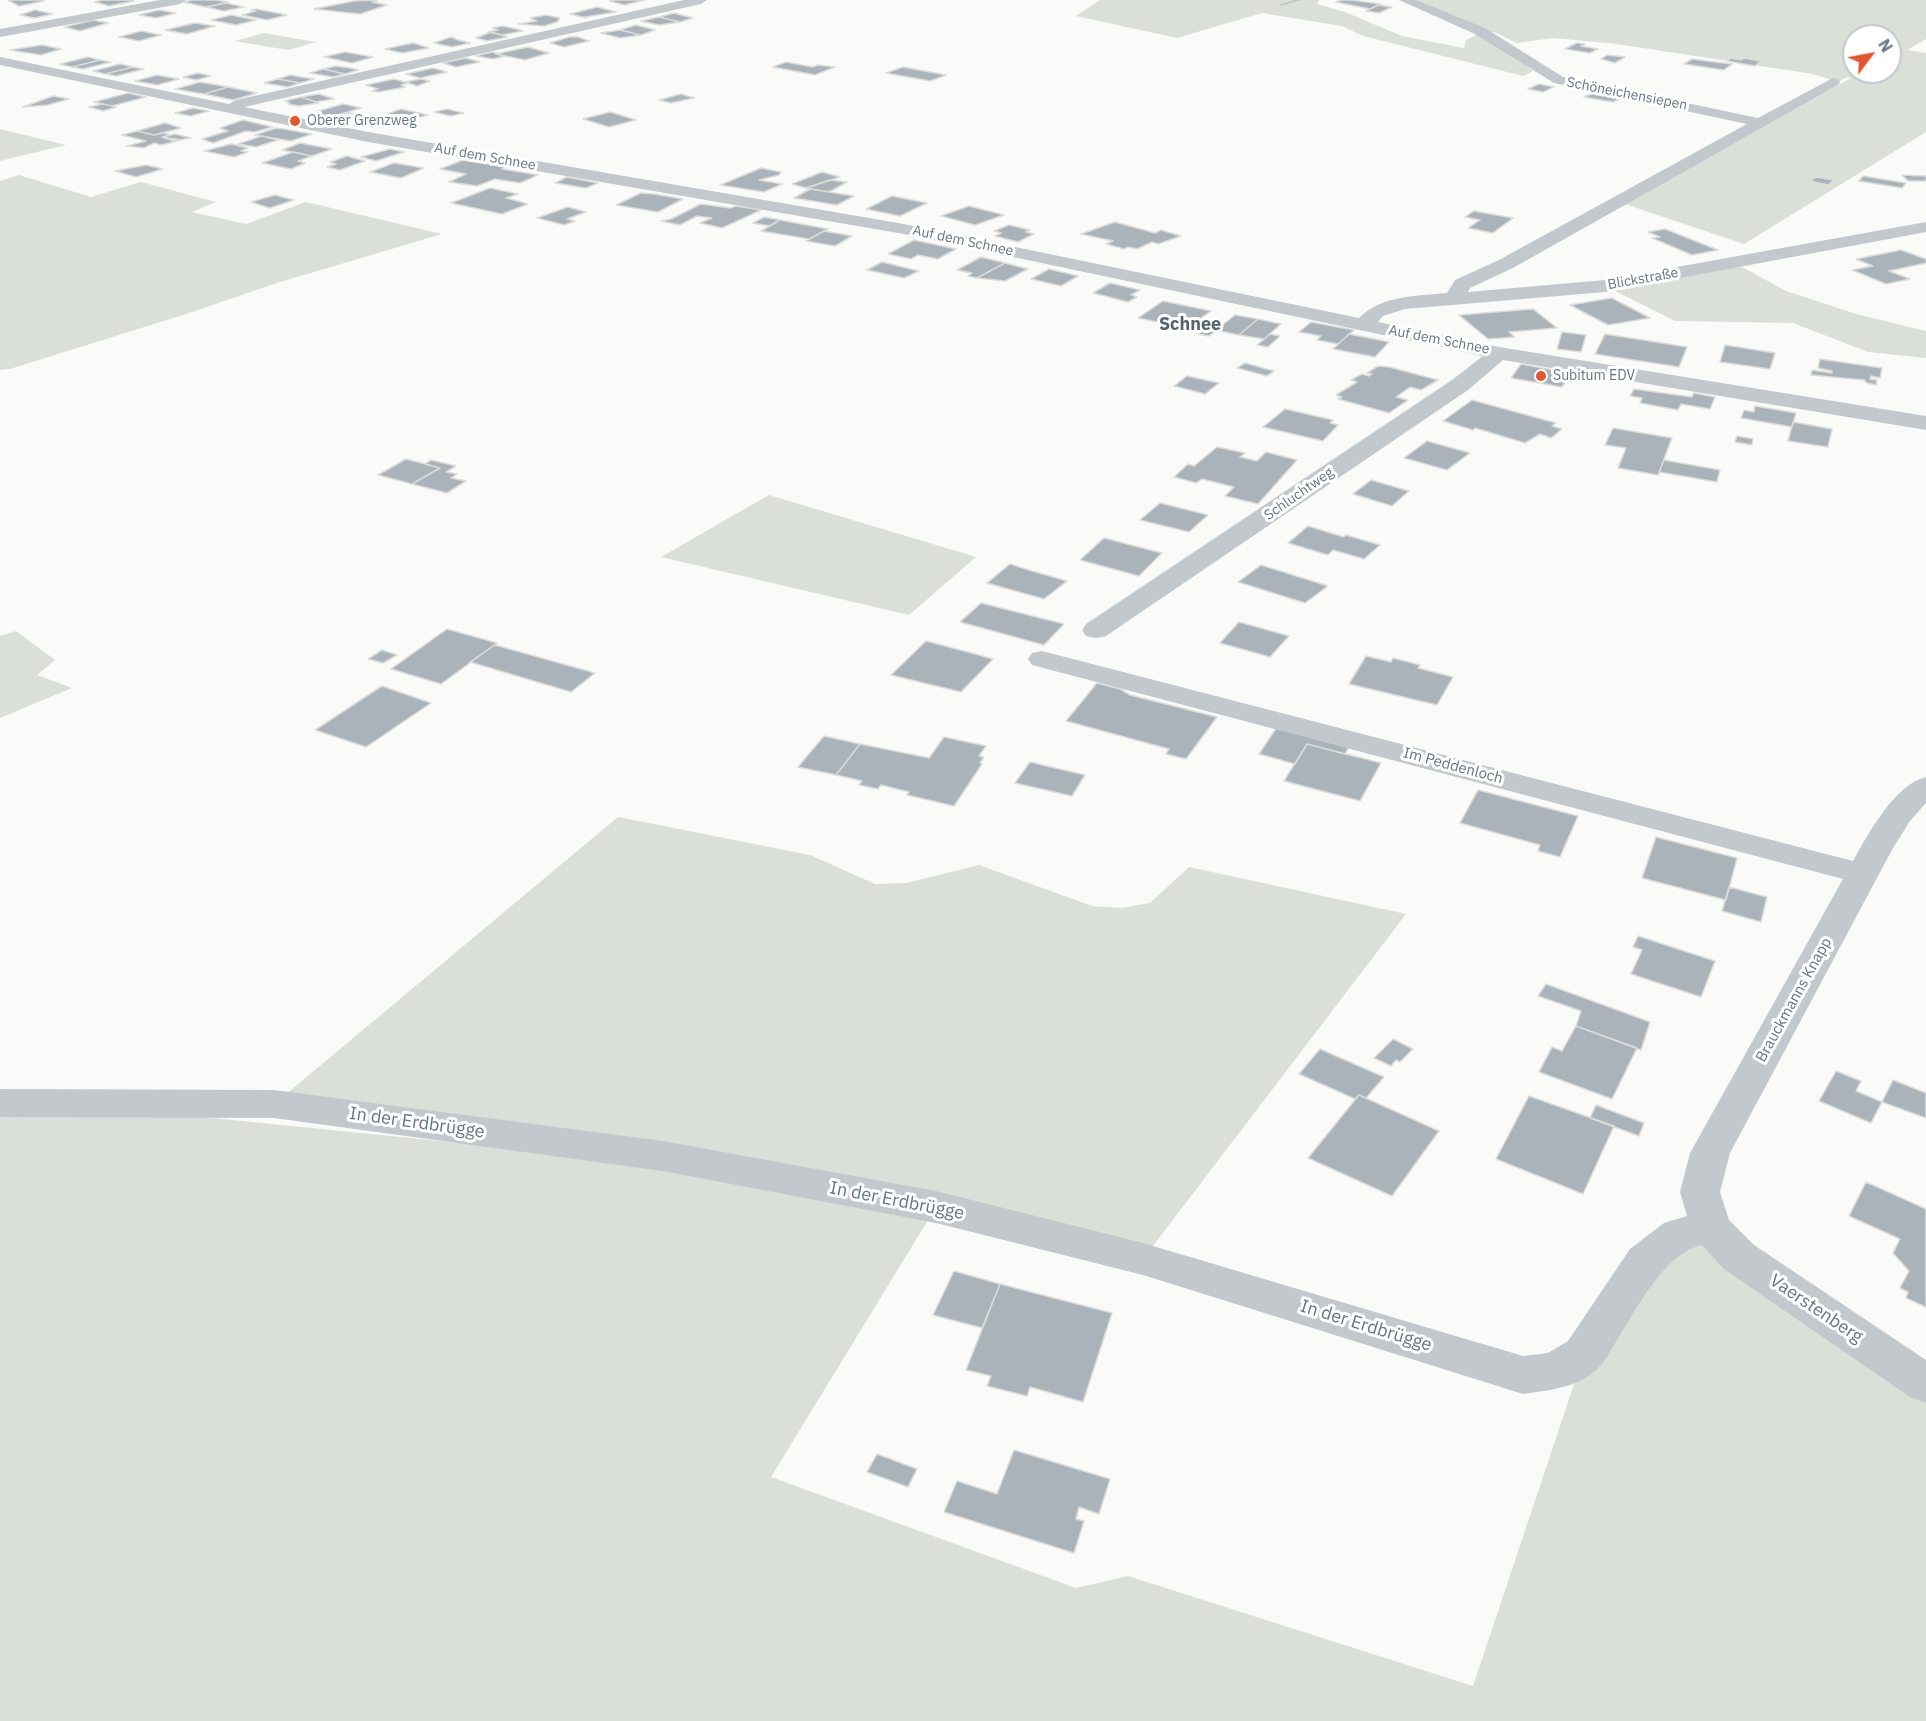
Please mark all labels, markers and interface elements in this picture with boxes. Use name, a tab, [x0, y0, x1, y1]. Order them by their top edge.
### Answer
north arrow	[1842, 24, 1902, 84]
text: N	[1874, 35, 1897, 56]
street label: Schöneichensiepen	[1565, 74, 1689, 114]
place label: Oberer Grenzweg	[307, 113, 417, 129]
marker: Oberer Grenzweg	[288, 114, 302, 128]
street label: Auf dem Schnee	[433, 140, 537, 174]
street label: Auf dem Schnee	[911, 222, 1015, 260]
street label: Blickstraße	[1606, 265, 1680, 293]
district label: Schnee	[1159, 314, 1221, 336]
street label: Auf dem Schnee	[1387, 322, 1491, 358]
place label: Subitum EDV	[1553, 368, 1635, 384]
marker: Subitum EDV	[1534, 369, 1548, 383]
street label: Schluchtweg	[1261, 464, 1337, 524]
street label: Im Peddenloch	[1401, 744, 1505, 788]
street label: Brauckmanns Knapp	[1752, 935, 1836, 1065]
street label: In der Erdbrügge	[348, 1103, 486, 1143]
street label: In der Erdbrügge	[828, 1177, 966, 1225]
street label: Vaerstenberg	[1765, 1270, 1867, 1348]
street label: In der Erdbrügge	[1298, 1296, 1434, 1356]

